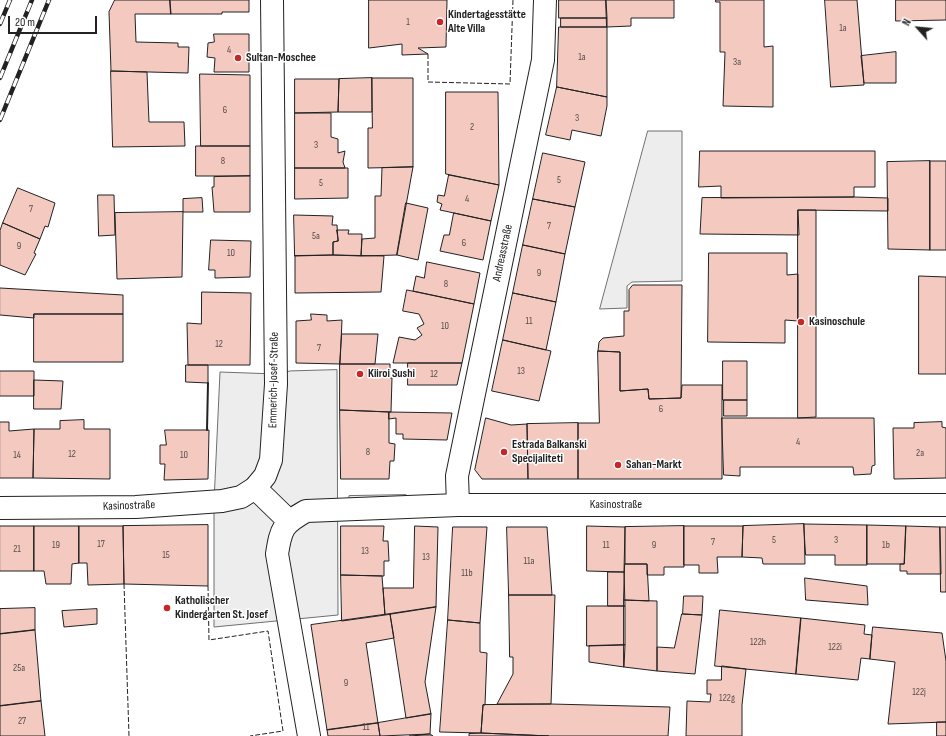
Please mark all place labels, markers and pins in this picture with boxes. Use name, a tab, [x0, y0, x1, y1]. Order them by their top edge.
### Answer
place label: Kindertagesstätte Alte Villa	[448, 8, 526, 36]
marker: Kindertagesstätte Alte Villa	[435, 17, 445, 27]
place label: Sultan-Moschee	[246, 51, 316, 65]
marker: Sultan-Moschee	[233, 53, 243, 63]
place label: Kasinoschule	[809, 315, 865, 329]
marker: Kasinoschule	[796, 317, 806, 327]
place label: Kiiroi Sushi	[368, 367, 415, 381]
marker: Kiiroi Sushi	[355, 369, 365, 379]
place label: Estrada Balkanski Specijaliteti	[512, 438, 587, 466]
marker: Estrada Balkanski Specijaliteti	[499, 447, 509, 457]
place label: Sahan-Markt	[626, 458, 682, 472]
marker: Sahan-Markt	[613, 460, 623, 470]
place label: Katholischer Kindergarten St. Josef	[175, 594, 268, 622]
marker: Katholischer Kindergarten St. Josef	[162, 603, 172, 613]

